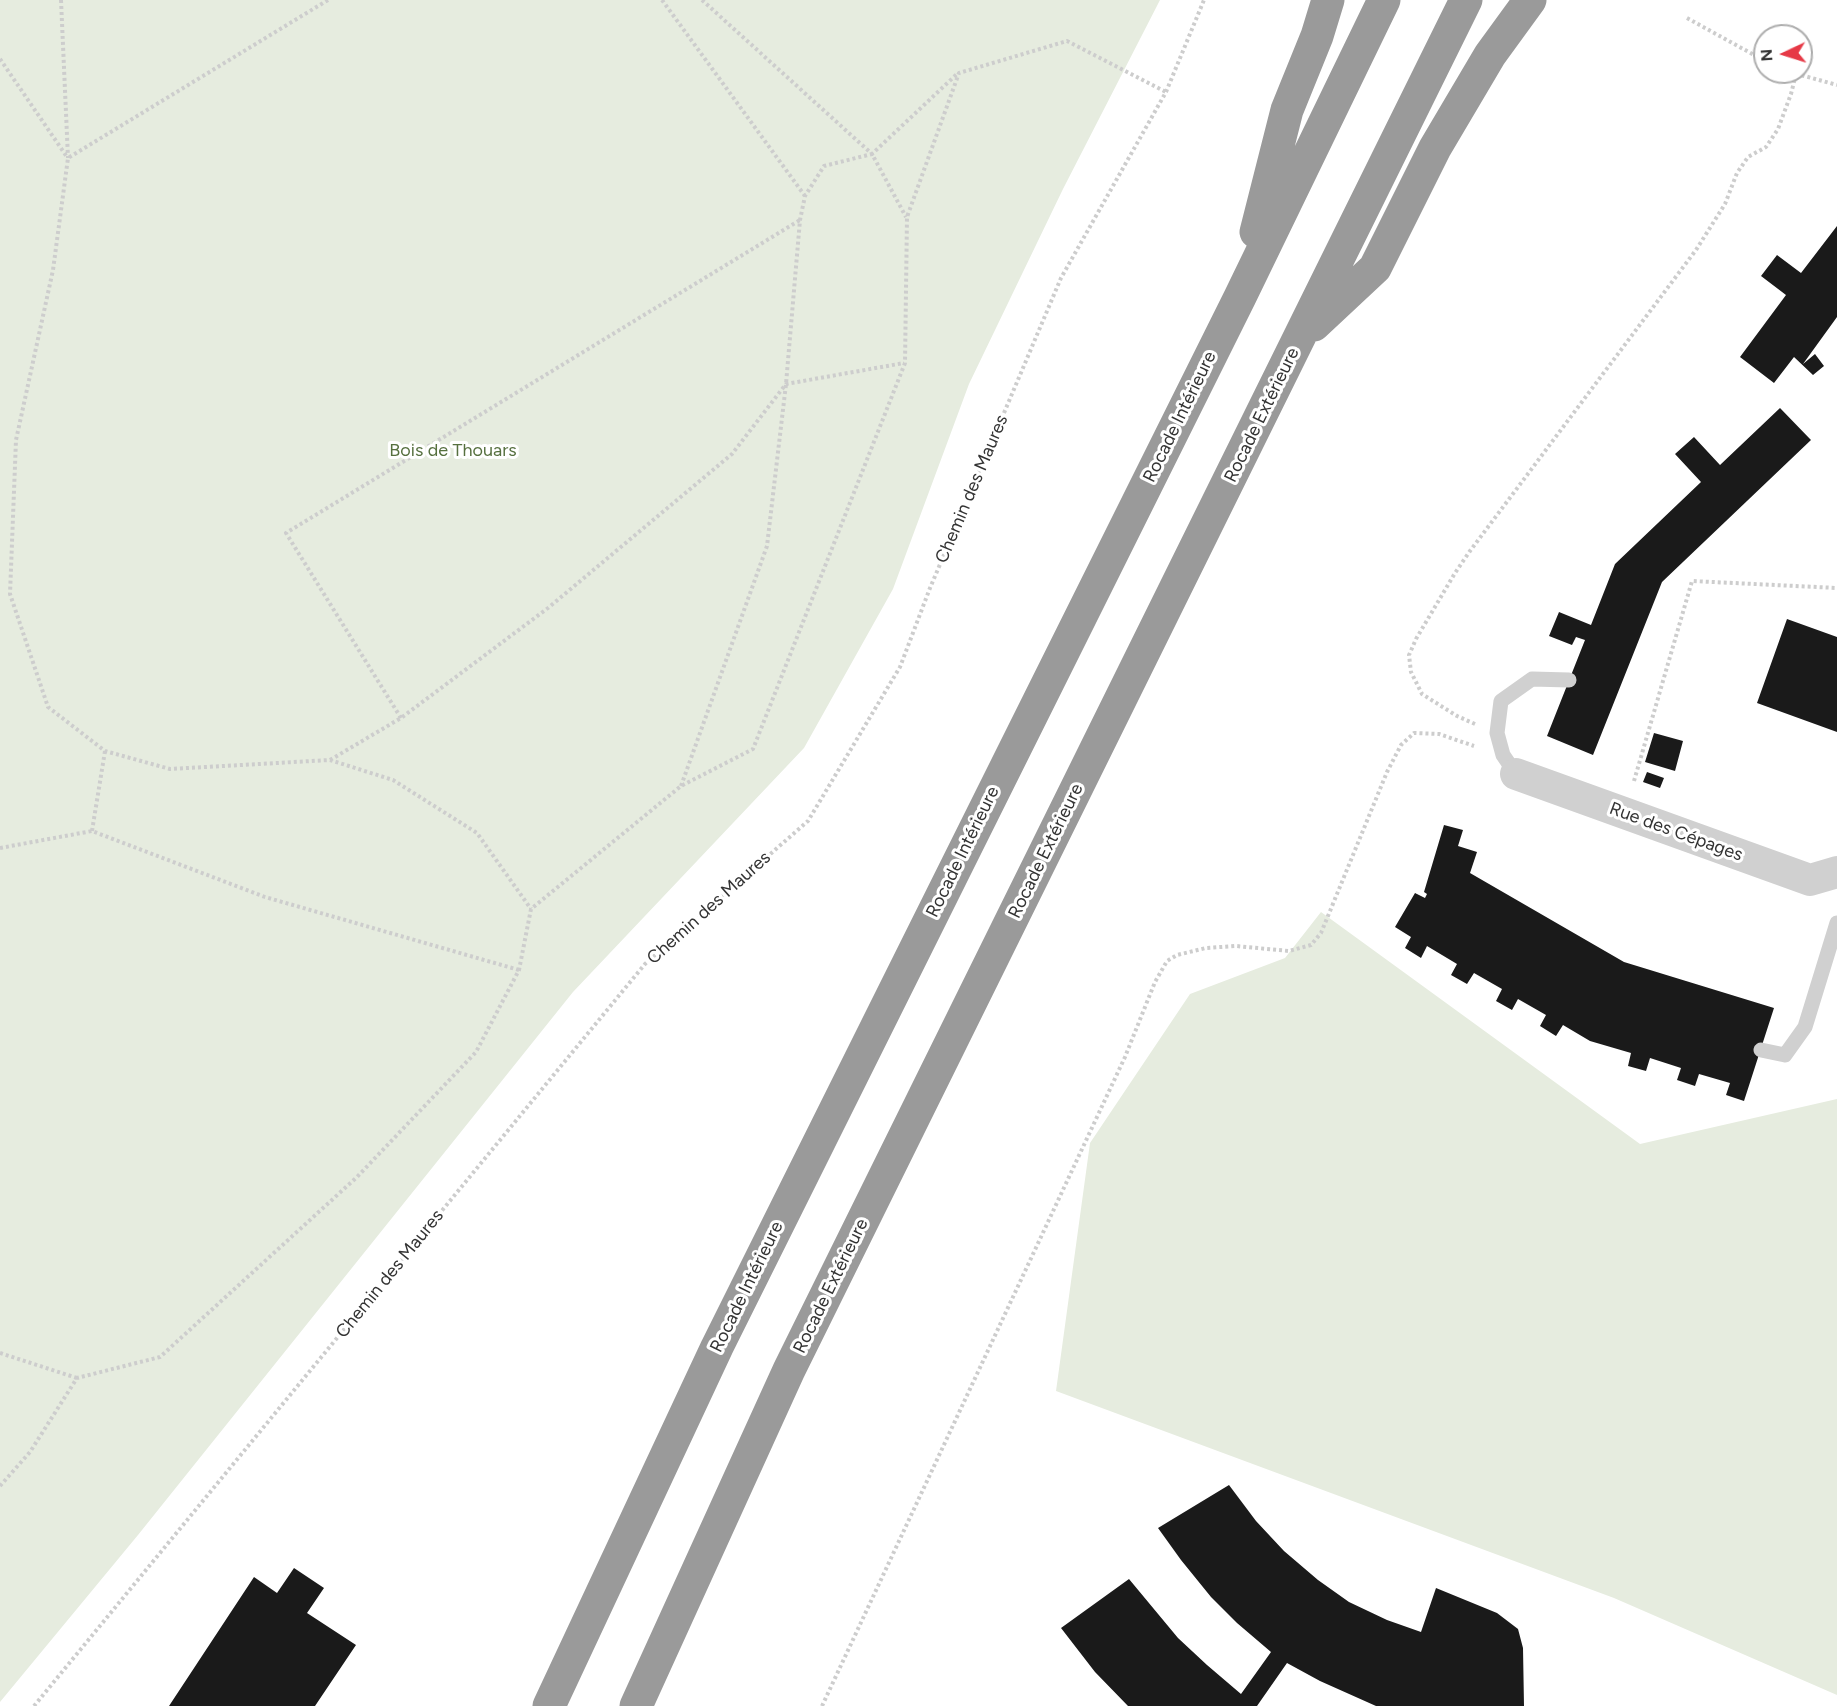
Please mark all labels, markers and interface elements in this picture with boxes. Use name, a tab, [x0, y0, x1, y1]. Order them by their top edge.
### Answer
north arrow	[1753, 24, 1813, 84]
text: N	[1757, 48, 1776, 62]
street label: Rocade Extérieure	[1220, 344, 1304, 486]
street label: Rocade Intérieure	[1139, 348, 1221, 486]
street label: Chemin des Maures	[931, 412, 1013, 566]
park label: Bois de Thouars	[389, 440, 517, 462]
street label: Rocade Extérieure	[1004, 780, 1088, 922]
street label: Rocade Intérieure	[922, 783, 1004, 921]
street label: Rue des Cépages	[1606, 798, 1746, 866]
street label: Chemin des Maures	[643, 847, 775, 969]
street label: Chemin des Maures	[332, 1205, 448, 1343]
street label: Rocade Extérieure	[789, 1215, 873, 1357]
street label: Rocade Intérieure	[706, 1218, 788, 1356]

